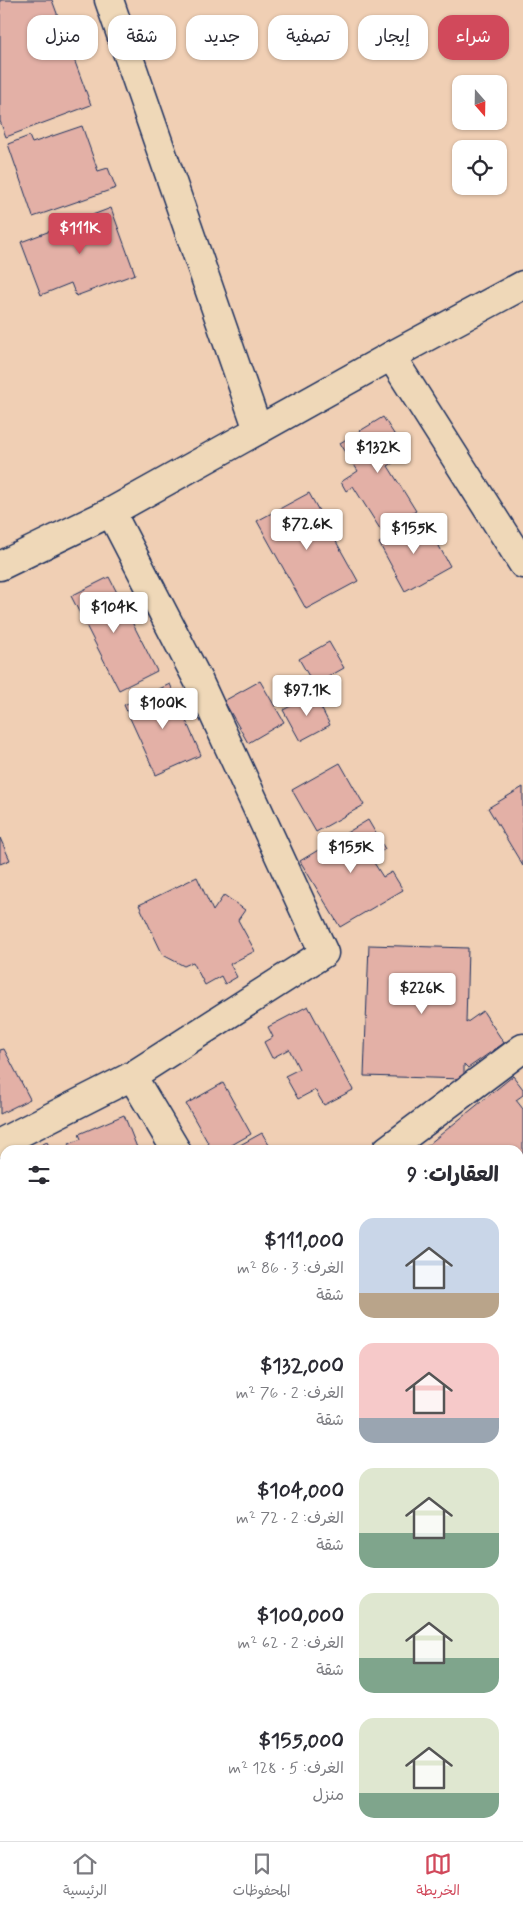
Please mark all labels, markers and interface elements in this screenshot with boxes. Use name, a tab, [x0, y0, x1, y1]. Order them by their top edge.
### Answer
chip: منزل	[27, 15, 98, 60]
chip: شقة	[108, 15, 176, 60]
chip: جديد	[186, 15, 258, 60]
chip: تصفية	[268, 15, 348, 60]
chip: إيجار	[358, 15, 428, 60]
chip: شراء	[438, 15, 509, 60]
north arrow	[452, 75, 508, 130]
map controls	[452, 75, 507, 195]
button: locate	[452, 140, 507, 195]
pin: $111K	[45, 212, 115, 255]
text: $111K	[60, 218, 100, 239]
pin: $132K	[343, 432, 413, 474]
text: $132K	[356, 437, 400, 458]
pin: $72.6K	[266, 508, 348, 551]
pin: $155K	[379, 512, 449, 555]
text: $72.6K	[282, 514, 332, 535]
text: $155K	[391, 518, 437, 539]
pin: $104K	[79, 592, 149, 634]
text: $104K	[91, 597, 137, 618]
pin: $97.1K	[266, 674, 348, 717]
text: $97.1K	[283, 680, 331, 701]
pin: $100K	[128, 688, 198, 730]
text: $100K	[140, 693, 186, 714]
pin: $155K	[316, 832, 386, 874]
text: $155K	[328, 837, 374, 858]
pin: $226K	[387, 972, 457, 1015]
text: $226K	[400, 978, 444, 999]
icon: filters	[25, 1161, 53, 1189]
text: العقارات: 9	[407, 1161, 499, 1189]
text: $111,000	[264, 1227, 344, 1255]
icon: home	[399, 1238, 459, 1298]
text: الغرف: 3 · 86 m²	[237, 1258, 344, 1279]
text: شقة	[316, 1285, 344, 1306]
text: $132,000	[260, 1352, 344, 1380]
icon: home	[399, 1363, 459, 1423]
text: الغرف: 2 · 76 m²	[236, 1383, 344, 1404]
text: شقة	[316, 1410, 344, 1431]
text: $104,000	[257, 1477, 344, 1505]
icon: home	[399, 1488, 459, 1548]
text: الغرف: 2 · 72 m²	[236, 1508, 344, 1529]
text: شقة	[316, 1535, 344, 1556]
text: $100,000	[257, 1602, 344, 1630]
icon: home	[399, 1613, 459, 1673]
text: الغرف: 2 · 62 m²	[238, 1633, 344, 1654]
text: شقة	[316, 1660, 344, 1681]
text: $155,000	[258, 1727, 344, 1755]
icon: home	[399, 1738, 459, 1798]
text: الغرف: 5 · 128 m²	[228, 1758, 344, 1779]
text: منزل	[312, 1785, 344, 1806]
tab: الرئيسية	[63, 1850, 107, 1903]
tab: المحفوظات	[233, 1850, 290, 1903]
tab: الخريطة	[416, 1850, 460, 1903]

